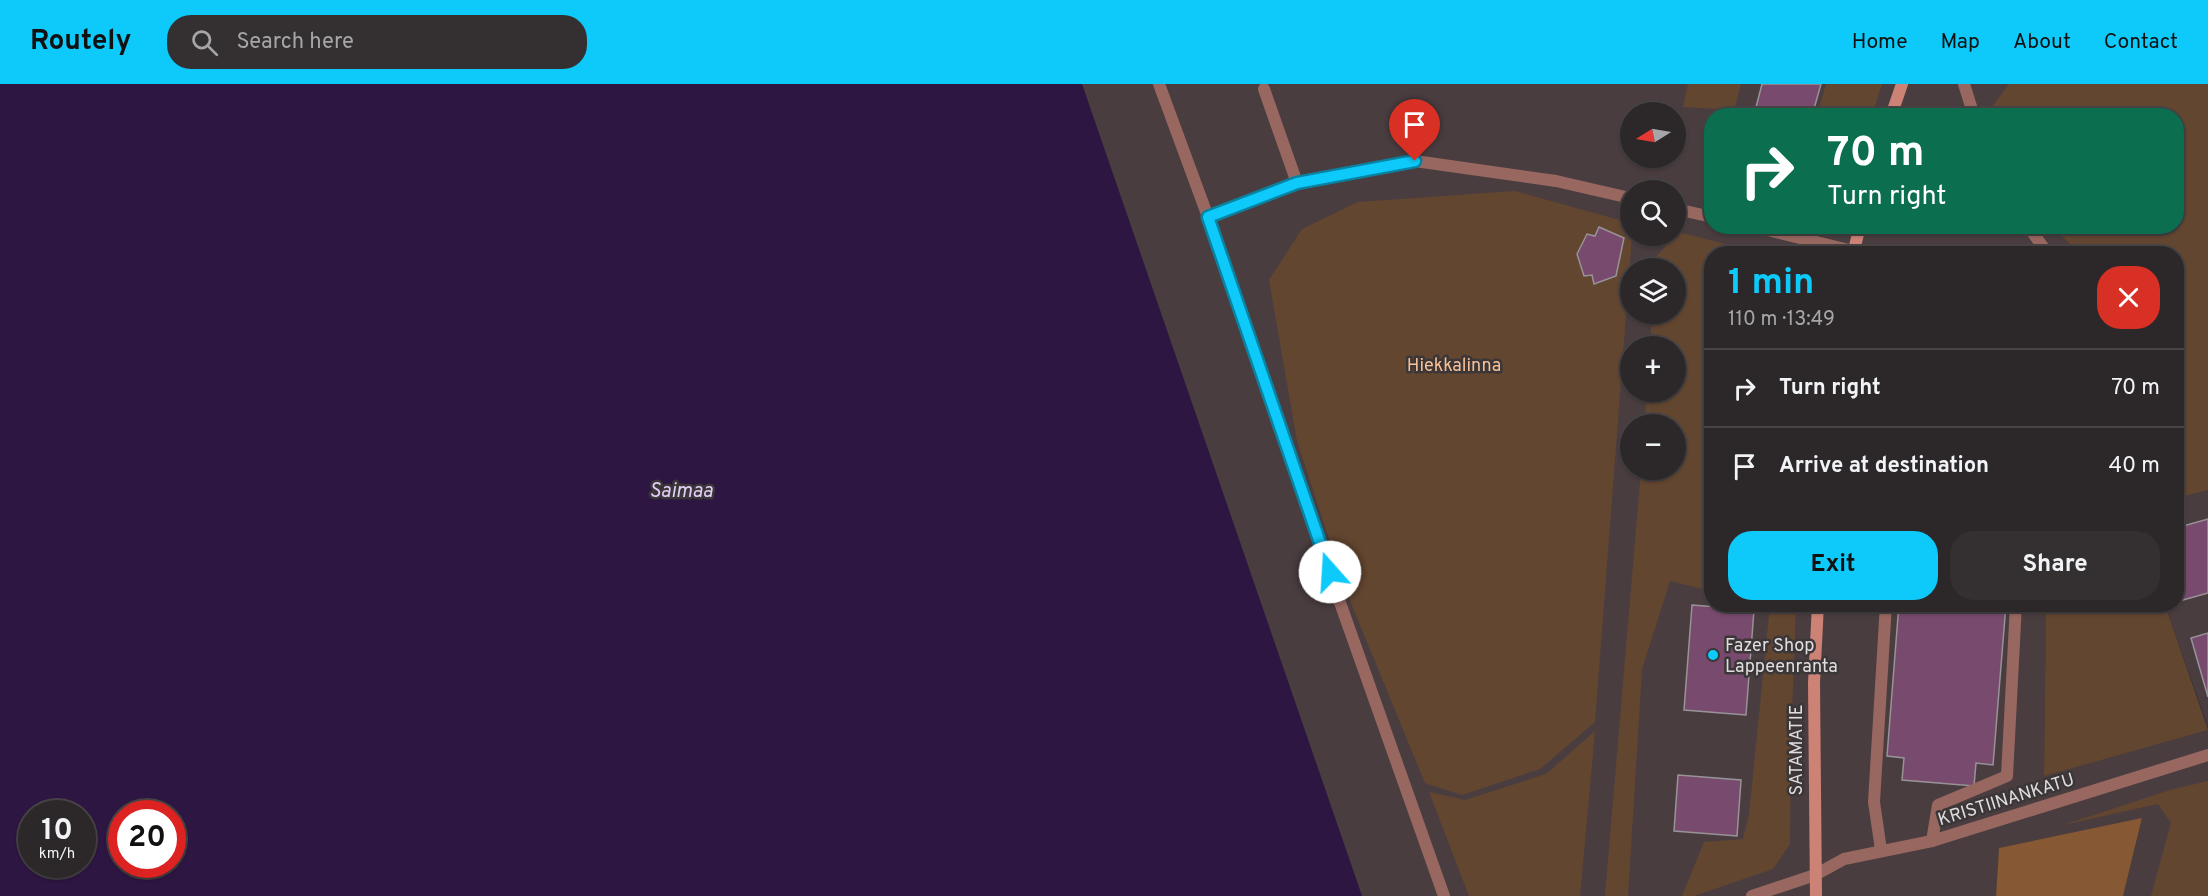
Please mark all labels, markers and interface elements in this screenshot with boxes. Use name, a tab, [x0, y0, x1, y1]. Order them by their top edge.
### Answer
search box	[167, 15, 587, 69]
text: Routely	[30, 24, 131, 60]
icon: search	[188, 26, 221, 59]
text: Search here	[236, 29, 354, 56]
text: Home	[1852, 29, 1908, 56]
text: Map	[1941, 29, 1980, 56]
text: About	[2013, 29, 2071, 56]
text: Contact	[2104, 29, 2178, 56]
pin	[1389, 99, 1440, 161]
north arrow	[1620, 102, 1686, 168]
map controls	[1620, 102, 1686, 480]
icon: arrive	[1398, 108, 1431, 141]
text: 70 m	[1827, 128, 1925, 181]
icon: right	[1728, 132, 1806, 210]
button: search	[1620, 180, 1686, 246]
text: Turn right	[1827, 180, 1946, 214]
button: layers	[1620, 258, 1686, 324]
text: 1 min	[1728, 261, 1814, 307]
button: close	[2097, 266, 2160, 329]
text: 110 m · 13:49	[1728, 307, 1835, 333]
button: +	[1620, 336, 1686, 402]
park label: Hiekkalinna	[1407, 355, 1501, 378]
icon: right	[1728, 372, 1761, 405]
text: Turn right	[1779, 375, 1881, 402]
text: 70 m	[2111, 375, 2160, 402]
button: −	[1620, 414, 1686, 480]
icon: arrive	[1728, 450, 1761, 483]
text: Arrive at destination	[1779, 453, 1989, 480]
text: 40 m	[2108, 453, 2160, 480]
water label: Saimaa	[649, 479, 714, 505]
button: Exit	[1728, 531, 1938, 600]
button: Share	[1950, 531, 2160, 600]
position arrow	[1298, 540, 1362, 604]
place label: Fazer Shop Lappeenranta	[1725, 635, 1838, 679]
marker: Fazer Shop Lappeenranta	[1706, 648, 1720, 662]
street label: SATAMATIE	[1786, 704, 1809, 796]
street label: KRISTIINANKATU	[1935, 769, 2077, 832]
speed limit sign: 20	[108, 800, 186, 878]
text: 10	[41, 813, 73, 850]
text: km/h	[39, 845, 75, 864]

